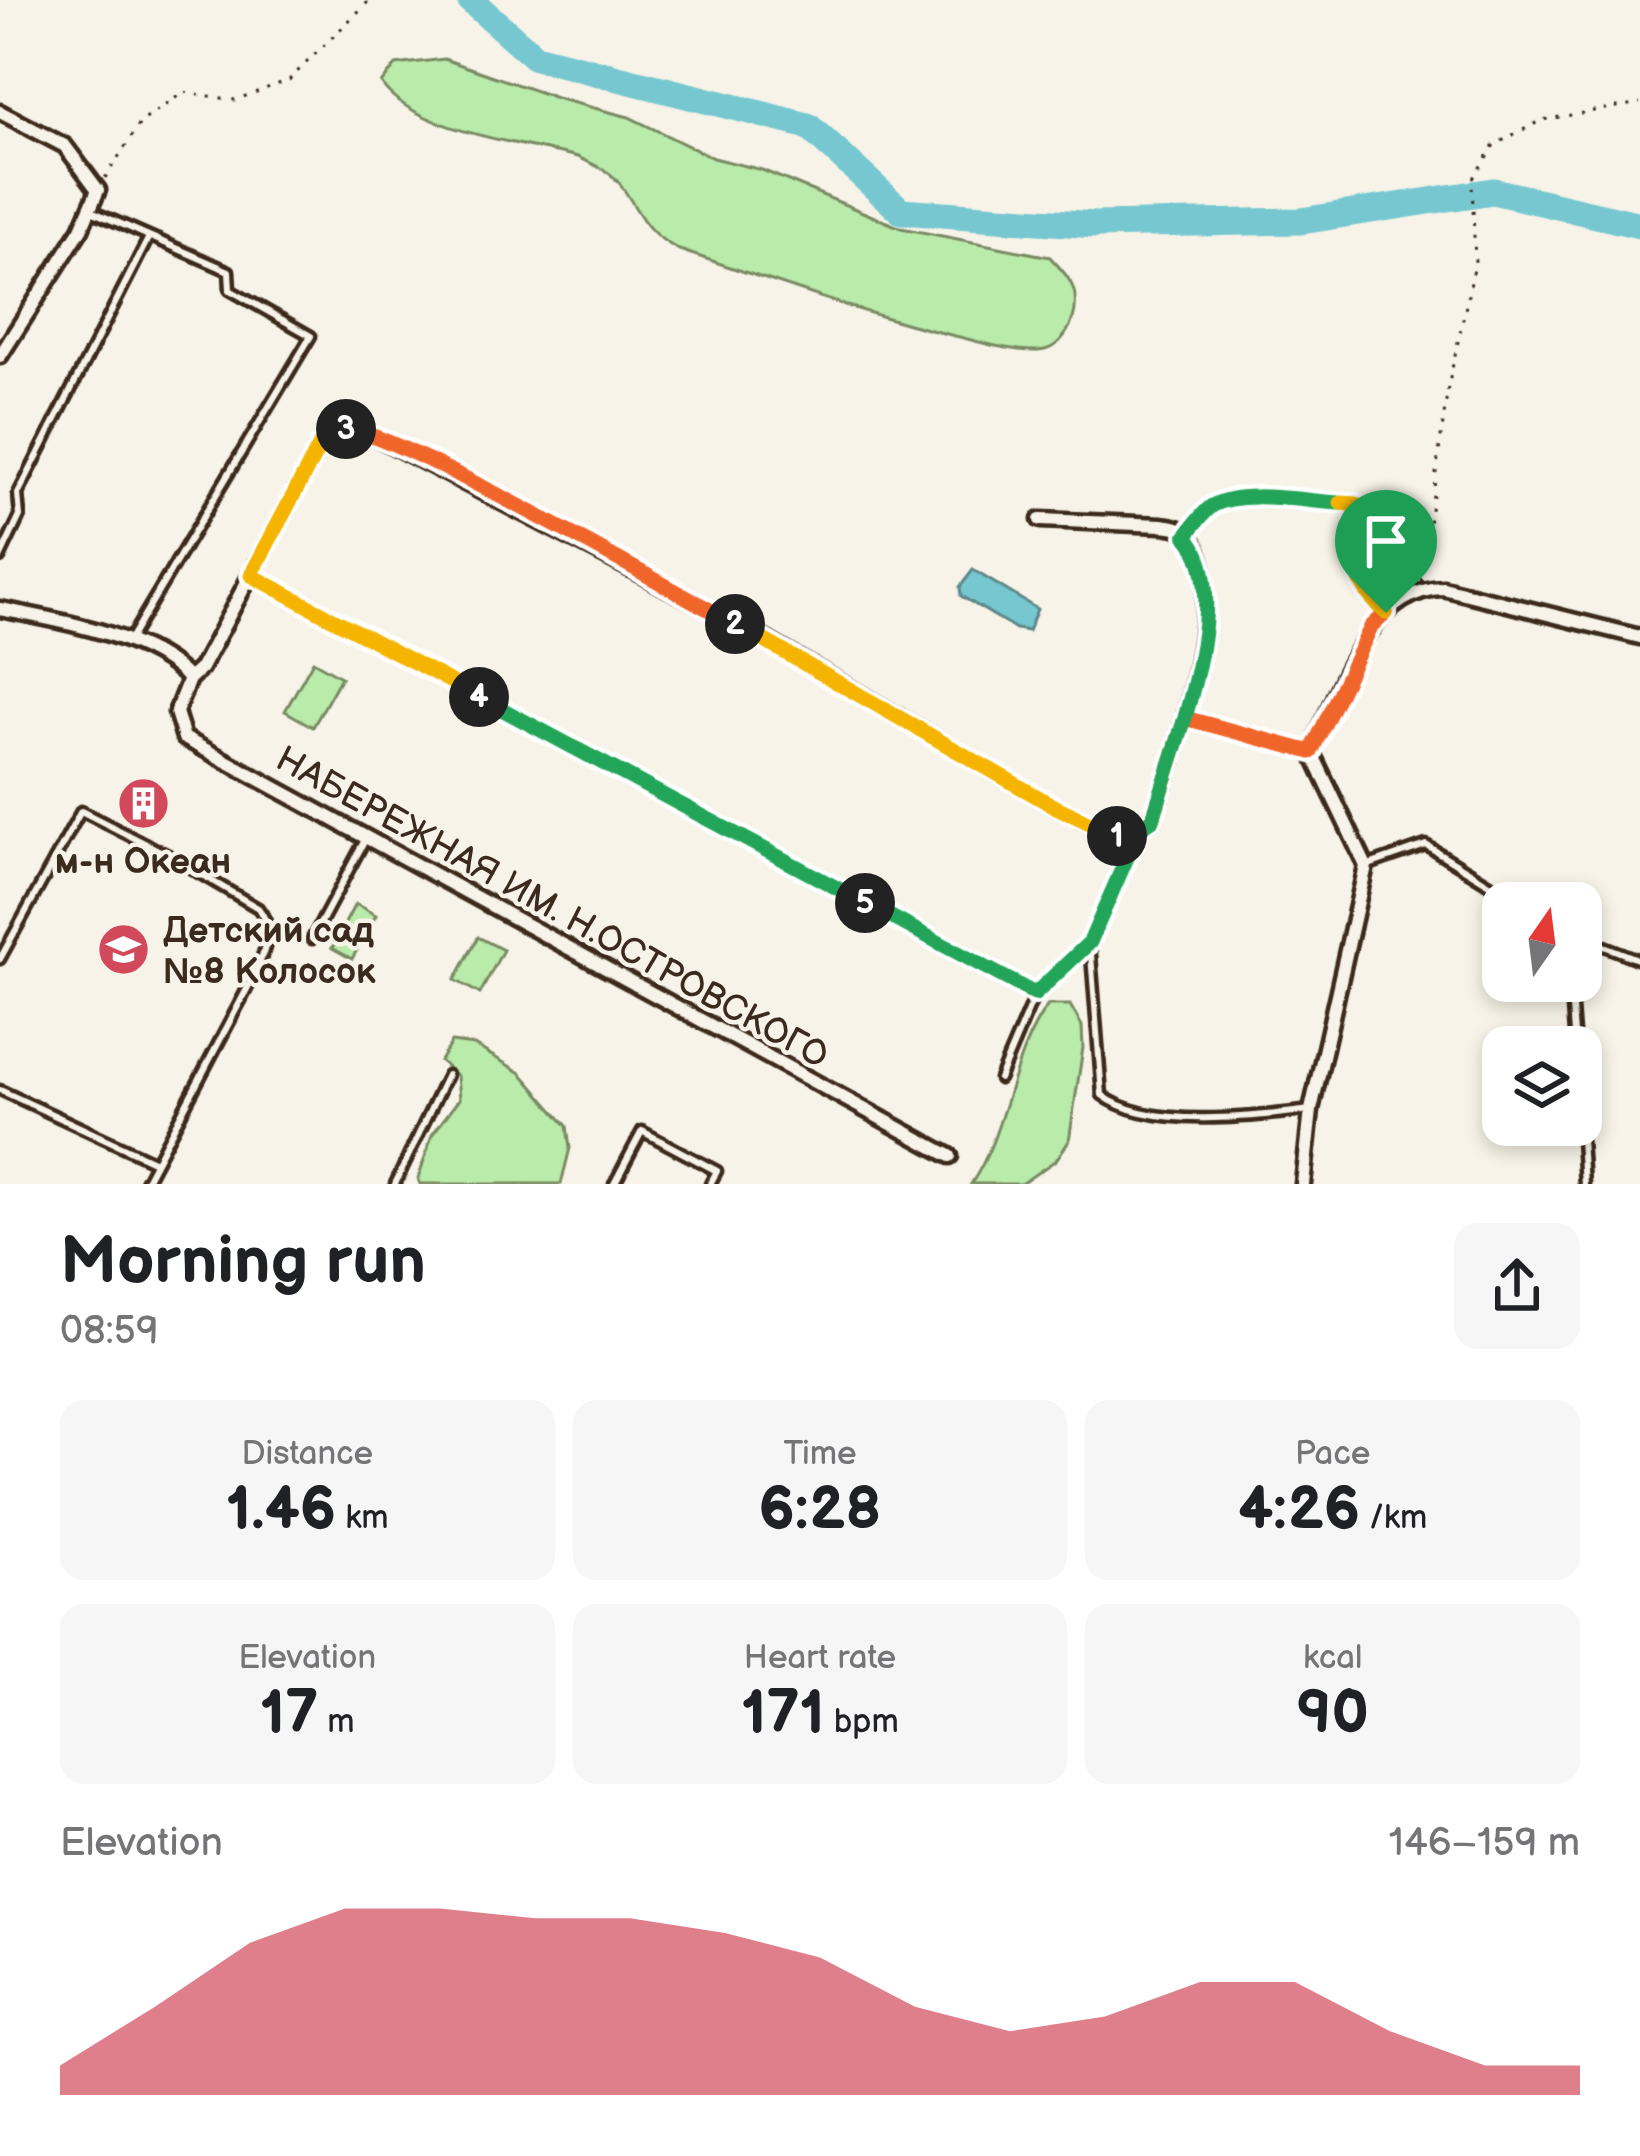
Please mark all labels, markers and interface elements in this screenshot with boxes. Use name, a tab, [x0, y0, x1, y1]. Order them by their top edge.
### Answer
pin: 3	[316, 399, 376, 459]
text: 3	[336, 409, 356, 449]
pin	[1335, 490, 1437, 613]
icon: arrive	[1353, 508, 1419, 574]
pin: 2	[705, 594, 765, 654]
text: 2	[725, 604, 745, 644]
pin: 4	[449, 667, 509, 727]
text: 4	[469, 677, 489, 717]
street label: НАБЕРЕЖНАЯ ИМ. Н.ОСТРОВСКОГО	[268, 738, 835, 1078]
building icon: м-н Океан	[115, 776, 171, 832]
pin: 1	[1087, 806, 1147, 866]
text: 1	[1110, 816, 1124, 856]
place label: м-н Океан	[55, 841, 231, 884]
pin: 5	[835, 873, 895, 933]
north arrow	[1482, 882, 1602, 1002]
map controls	[1482, 882, 1602, 1146]
text: 5	[855, 883, 875, 923]
place label: Детский сад №8 Колосок	[163, 910, 376, 994]
school or university icon: Детский сад №8 Колосок	[96, 922, 152, 978]
button: layers	[1482, 1026, 1602, 1146]
text: Morning run	[60, 1223, 426, 1302]
button: share	[1454, 1223, 1580, 1349]
text: 08:59	[60, 1308, 158, 1355]
text: Distance	[241, 1434, 373, 1474]
text: Time	[783, 1434, 857, 1474]
text: Pace	[1295, 1434, 1370, 1474]
text: 1.46	[226, 1474, 336, 1546]
text: 6:28	[759, 1474, 881, 1546]
text: 4:26	[1238, 1474, 1360, 1546]
text: km	[336, 1498, 389, 1538]
text: /km	[1360, 1498, 1427, 1538]
text: Elevation	[239, 1638, 376, 1678]
text: Heart rate	[744, 1638, 896, 1678]
text: kcal	[1303, 1638, 1362, 1678]
text: 17	[260, 1678, 318, 1750]
text: 171	[741, 1678, 825, 1750]
text: 90	[1296, 1678, 1369, 1750]
text: m	[318, 1702, 355, 1742]
text: bpm	[825, 1702, 899, 1742]
text: Elevation	[60, 1820, 223, 1867]
text: 146–159 m	[1389, 1820, 1580, 1867]

